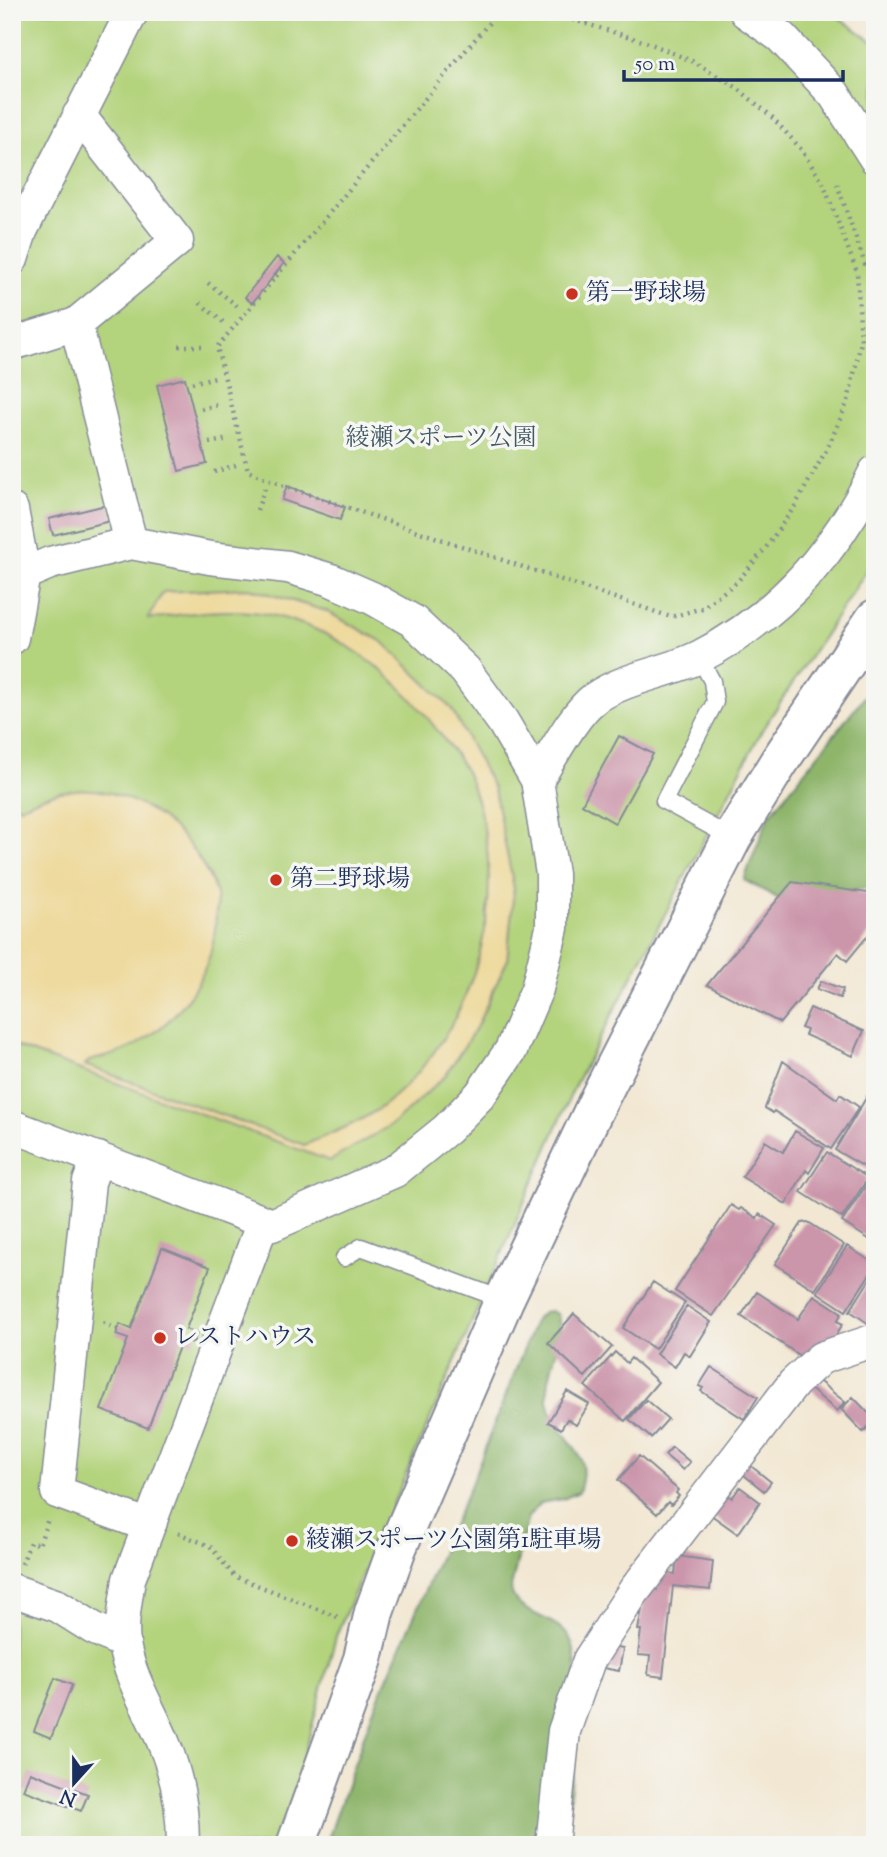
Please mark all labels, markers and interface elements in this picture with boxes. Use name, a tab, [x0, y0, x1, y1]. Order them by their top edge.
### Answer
scale bar	[624, 38, 843, 82]
text: 50 m	[634, 50, 675, 80]
place label: 第一野球場	[586, 277, 706, 311]
marker: 第一野球場	[564, 286, 580, 302]
park label: 綾瀬スポーツ公園	[345, 422, 537, 456]
place label: 第二野球場	[290, 863, 410, 897]
marker: 第二野球場	[268, 872, 284, 888]
place label: レストハウス	[174, 1321, 316, 1355]
marker: レストハウス	[152, 1330, 168, 1346]
place label: 綾瀬スポーツ公園第1駐車場	[306, 1524, 601, 1558]
marker: 綾瀬スポーツ公園第1駐車場	[284, 1533, 300, 1549]
north arrow	[38, 1748, 108, 1818]
text: N	[57, 1781, 81, 1812]

